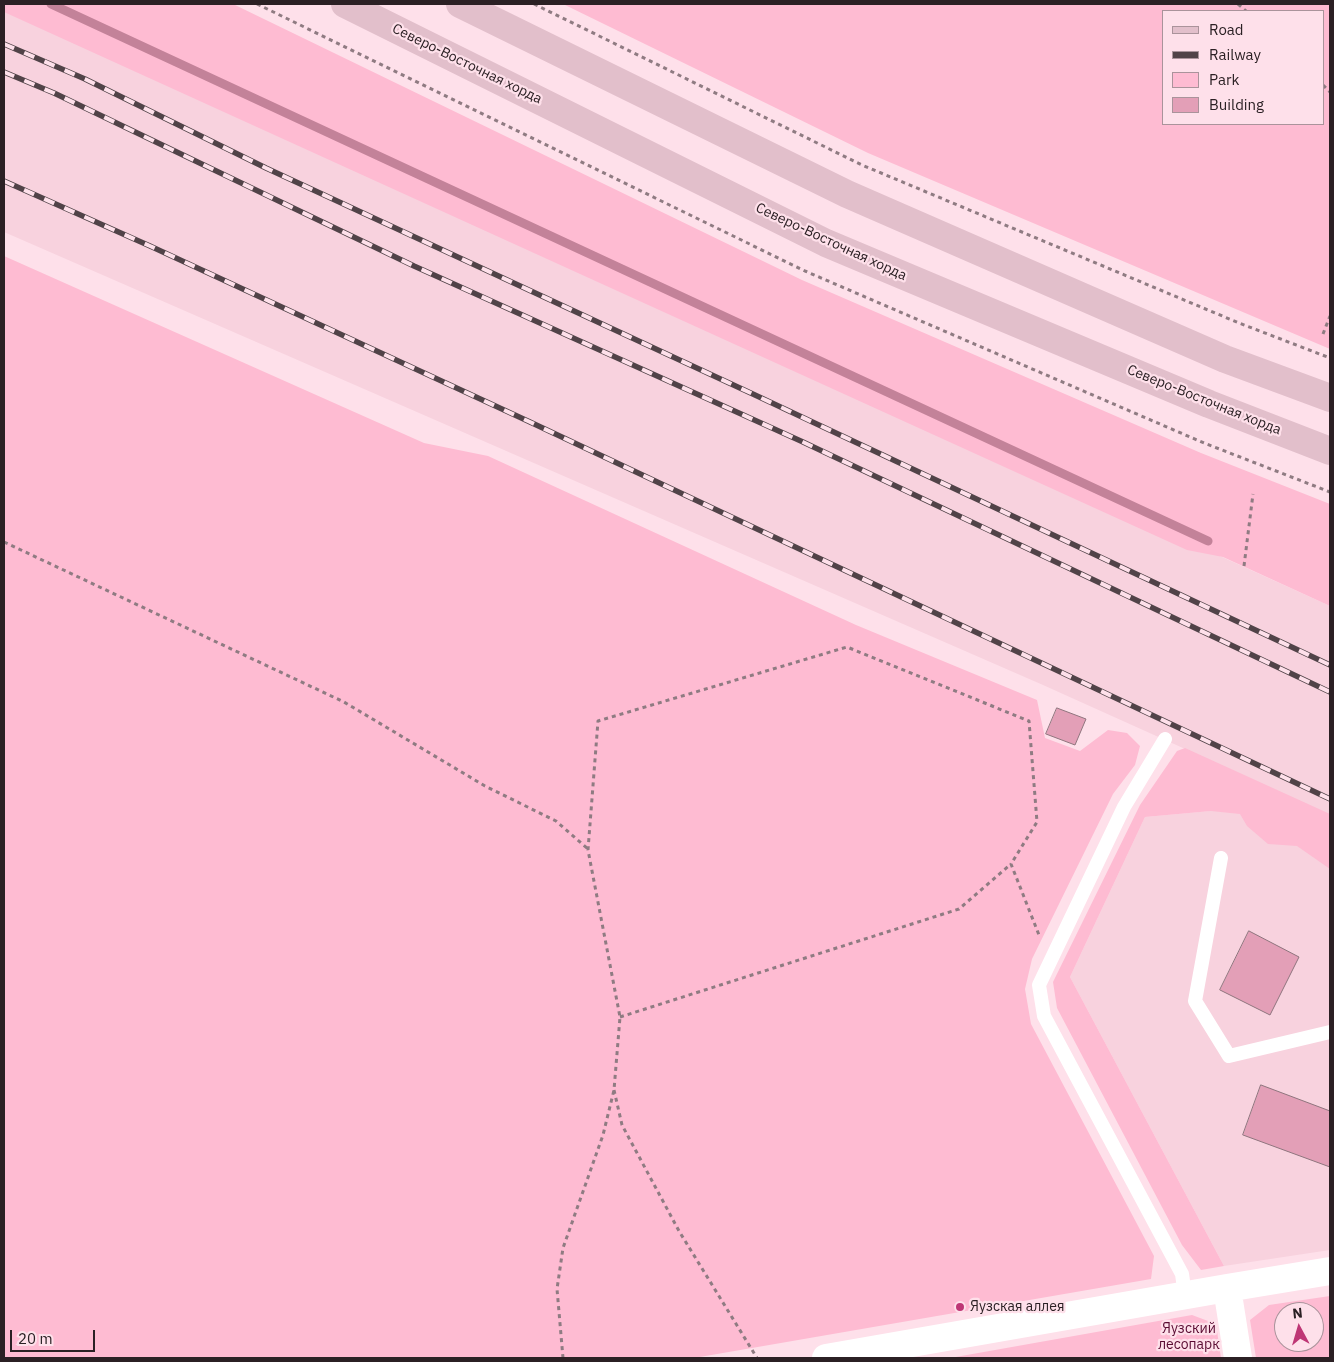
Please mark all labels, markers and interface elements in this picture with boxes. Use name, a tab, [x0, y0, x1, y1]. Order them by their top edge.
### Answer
legend	[1162, 10, 1324, 125]
street label: Северо-Восточная хорда	[389, 20, 545, 108]
text: Road	[1209, 20, 1244, 39]
text: Railway	[1209, 45, 1261, 64]
text: Park	[1209, 70, 1239, 89]
text: Building	[1209, 95, 1264, 114]
street label: Северо-Восточная хорда	[753, 200, 909, 284]
street label: Северо-Восточная хорда	[1125, 361, 1283, 439]
place label: Яузская аллея	[970, 1299, 1064, 1315]
marker: Яузская аллея	[954, 1301, 966, 1313]
north arrow	[1274, 1302, 1324, 1352]
text: N	[1292, 1304, 1304, 1323]
scale bar	[12, 1320, 98, 1352]
park label: Яузский лесопарк	[1158, 1321, 1220, 1354]
text: 20 m	[18, 1329, 53, 1348]

